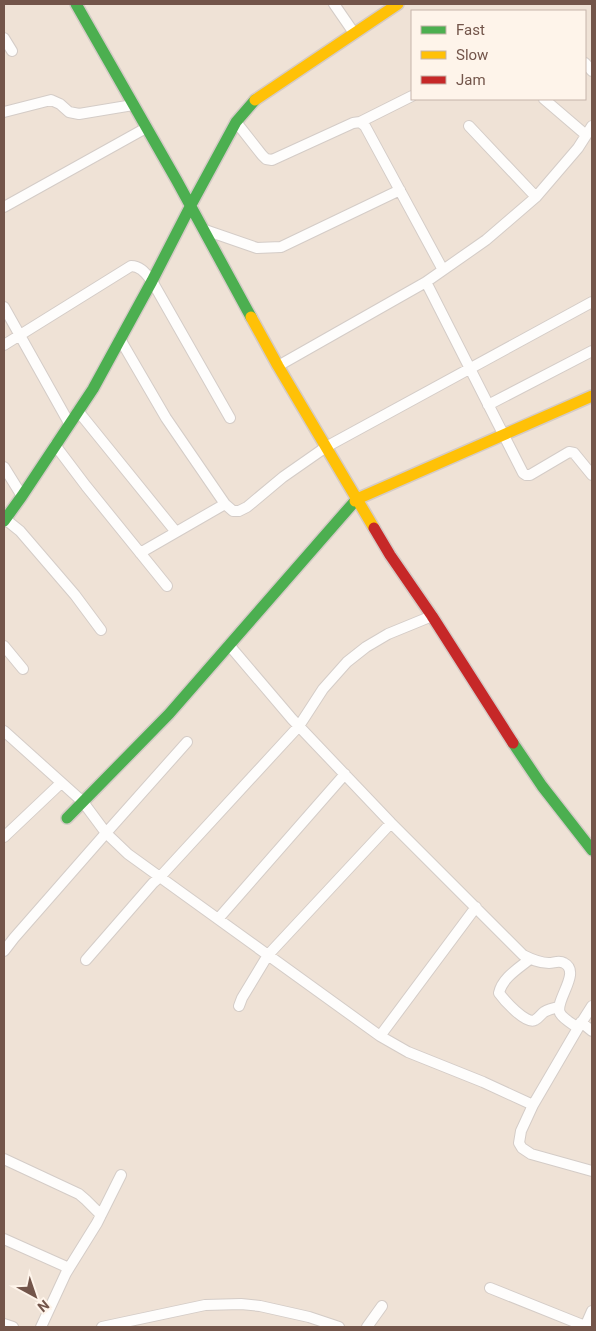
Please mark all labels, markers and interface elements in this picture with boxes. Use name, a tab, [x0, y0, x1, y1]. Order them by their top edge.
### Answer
legend	[411, 10, 586, 100]
text: Fast	[456, 21, 485, 39]
text: Slow	[456, 46, 488, 64]
text: Jam	[456, 71, 486, 89]
north arrow	[10, 1271, 60, 1321]
text: N	[34, 1297, 52, 1315]

